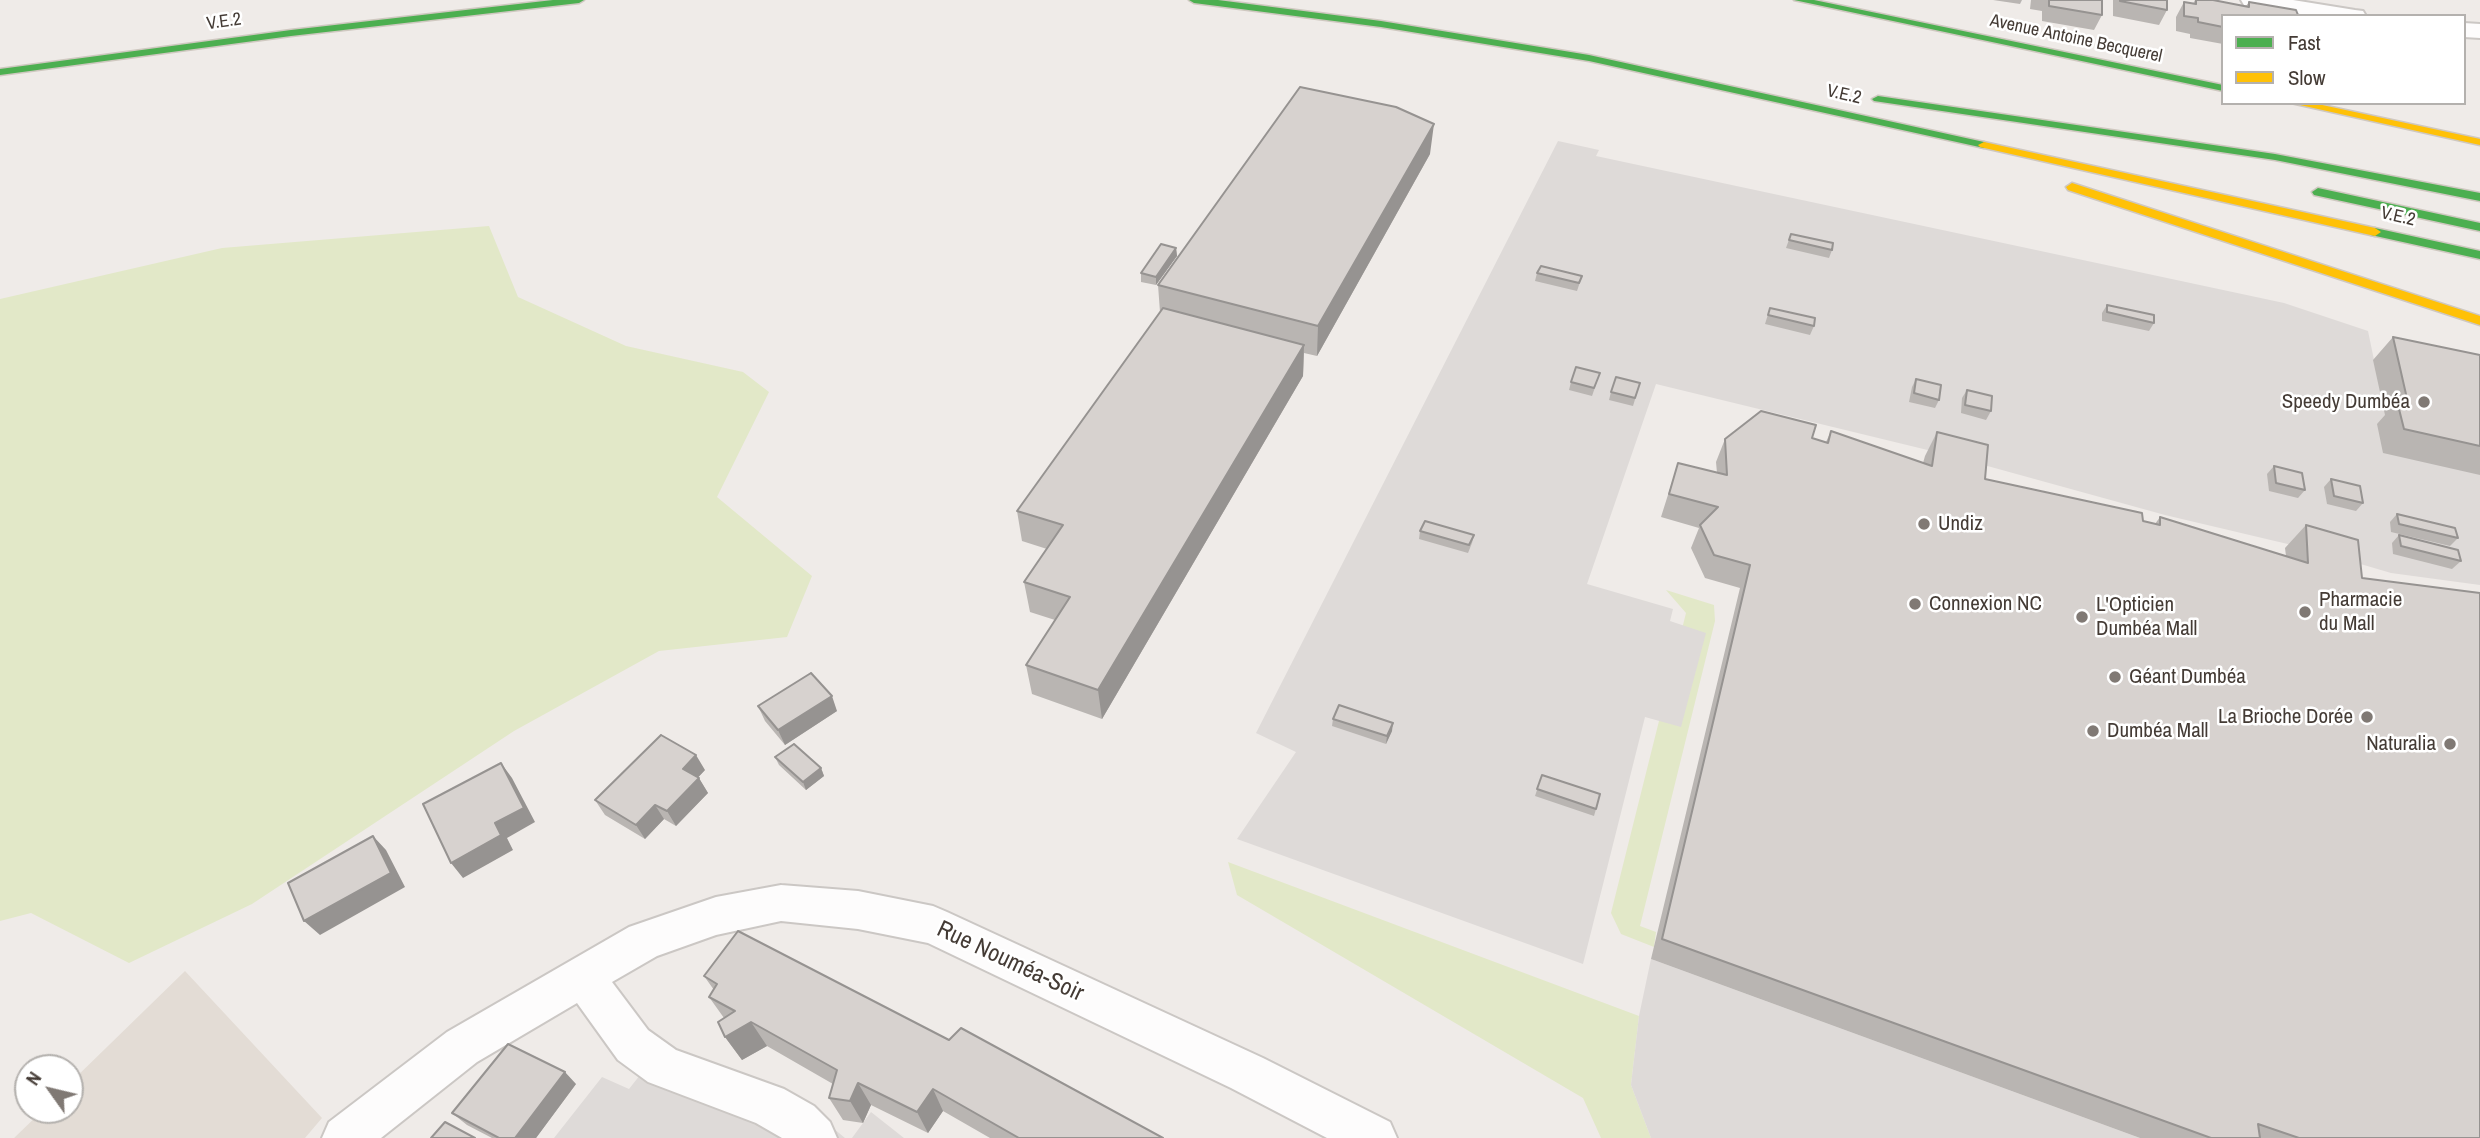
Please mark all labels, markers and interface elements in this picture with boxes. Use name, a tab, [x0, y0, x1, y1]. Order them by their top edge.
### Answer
street label: V.E.2	[205, 9, 243, 35]
street label: Avenue Antoine Becquerel	[1988, 10, 2164, 68]
legend	[2221, 14, 2466, 105]
text: Fast	[2288, 28, 2321, 57]
text: Slow	[2288, 63, 2325, 92]
street label: V.E.2	[1825, 81, 1863, 109]
street label: V.E.2	[2379, 203, 2417, 231]
place label: Speedy Dumbéa	[2282, 389, 2410, 415]
marker: Speedy Dumbéa	[2416, 394, 2432, 410]
place label: Undiz	[1938, 511, 1983, 537]
marker: Undiz	[1916, 516, 1932, 532]
place label: Pharmacie du Mall	[2319, 587, 2402, 637]
place label: Connexion NC	[1929, 591, 2042, 617]
place label: L'Opticien Dumbéa Mall	[2096, 592, 2197, 642]
marker: Connexion NC	[1907, 596, 1923, 612]
marker: Pharmacie du Mall	[2297, 604, 2313, 620]
marker: L'Opticien Dumbéa Mall	[2074, 609, 2090, 625]
place label: Géant Dumbéa	[2129, 664, 2246, 690]
marker: Géant Dumbéa	[2107, 669, 2123, 685]
place label: La Brioche Dorée	[2218, 704, 2353, 730]
marker: La Brioche Dorée	[2359, 709, 2375, 725]
place label: Dumbéa Mall	[2107, 718, 2208, 744]
marker: Dumbéa Mall	[2085, 723, 2101, 739]
place label: Naturalia	[2366, 731, 2436, 757]
marker: Naturalia	[2442, 736, 2458, 752]
street label: Rue Nouméa-Soir	[932, 915, 1088, 1009]
north arrow	[14, 1054, 84, 1124]
text: N	[19, 1066, 47, 1090]

